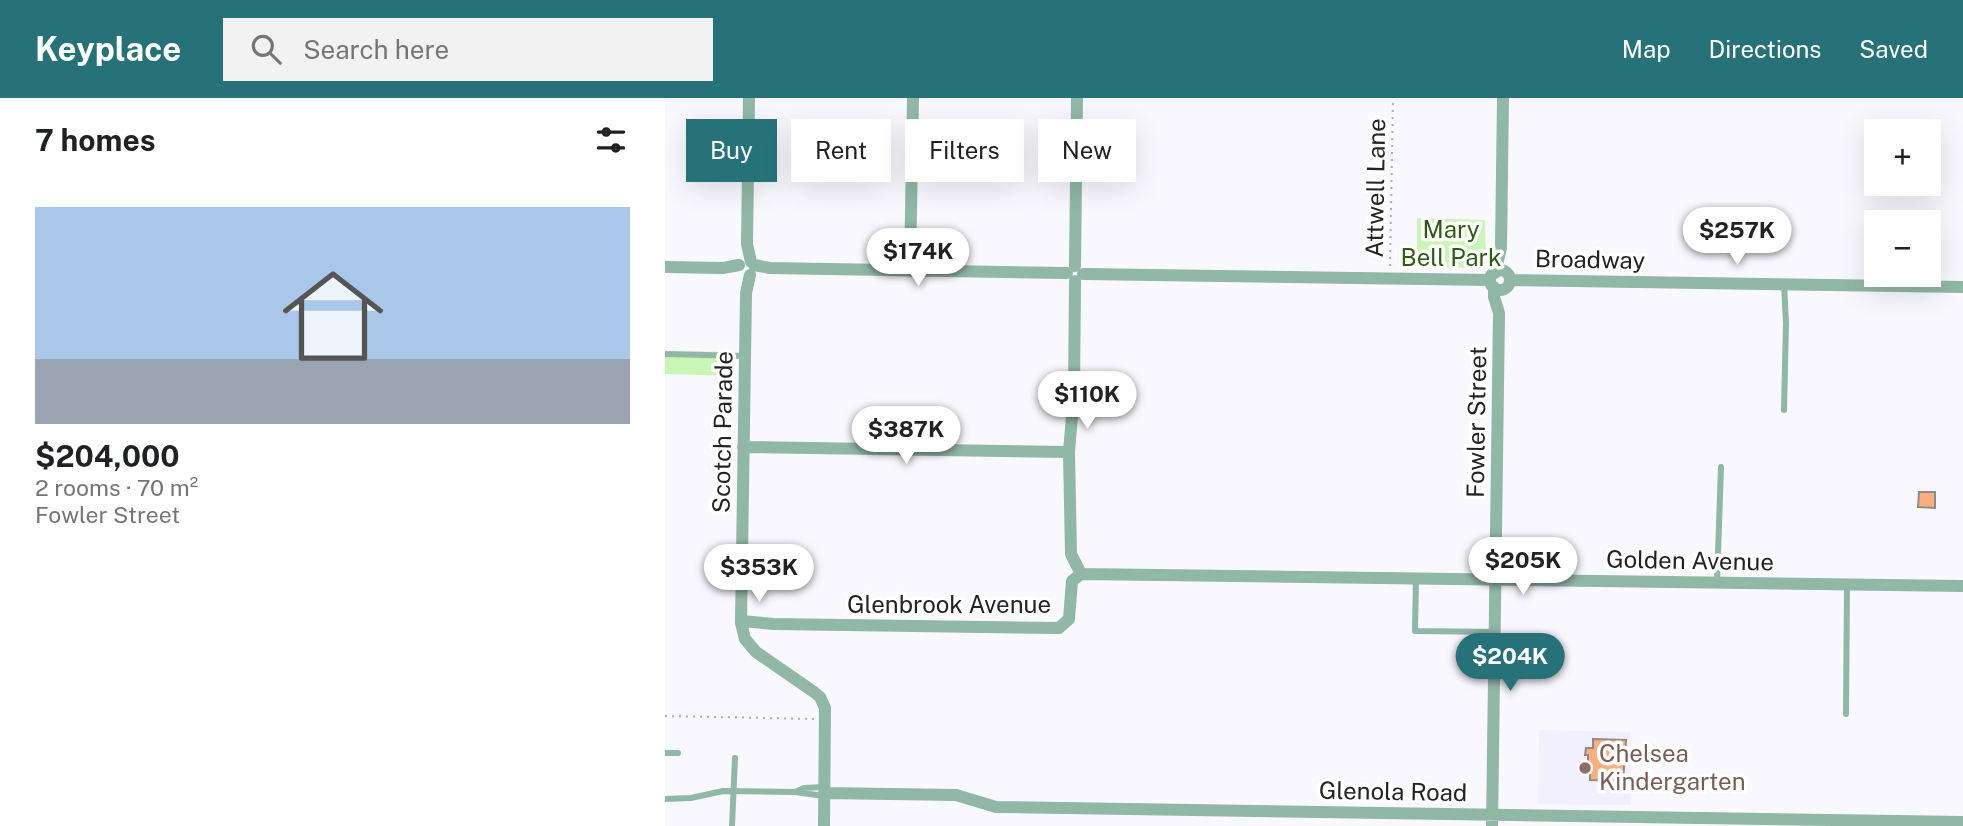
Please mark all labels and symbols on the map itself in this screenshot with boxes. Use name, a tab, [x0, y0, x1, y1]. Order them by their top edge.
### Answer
street label: Attwell Lane	[1360, 118, 1390, 258]
pin: $257K	[1688, 208, 1786, 267]
park label: Mary Bell Park	[1401, 215, 1501, 271]
pin: $174K	[869, 228, 967, 288]
street label: Broadway	[1535, 244, 1646, 274]
street label: Fowler Street	[1461, 346, 1491, 498]
street label: Scotch Parade	[707, 351, 737, 513]
pin: $110K	[1038, 372, 1136, 431]
pin: $387K	[857, 406, 955, 466]
pin: $205K	[1474, 538, 1572, 597]
pin: $353K	[710, 545, 808, 604]
street label: Golden Avenue	[1606, 545, 1774, 575]
street label: Glenbrook Avenue	[847, 590, 1051, 618]
pin: $204K	[1461, 634, 1559, 693]
place label: Chelsea Kindergarten	[1599, 739, 1746, 795]
marker: Chelsea Kindergarten	[1577, 760, 1593, 776]
street label: Glenola Road	[1319, 776, 1467, 806]

